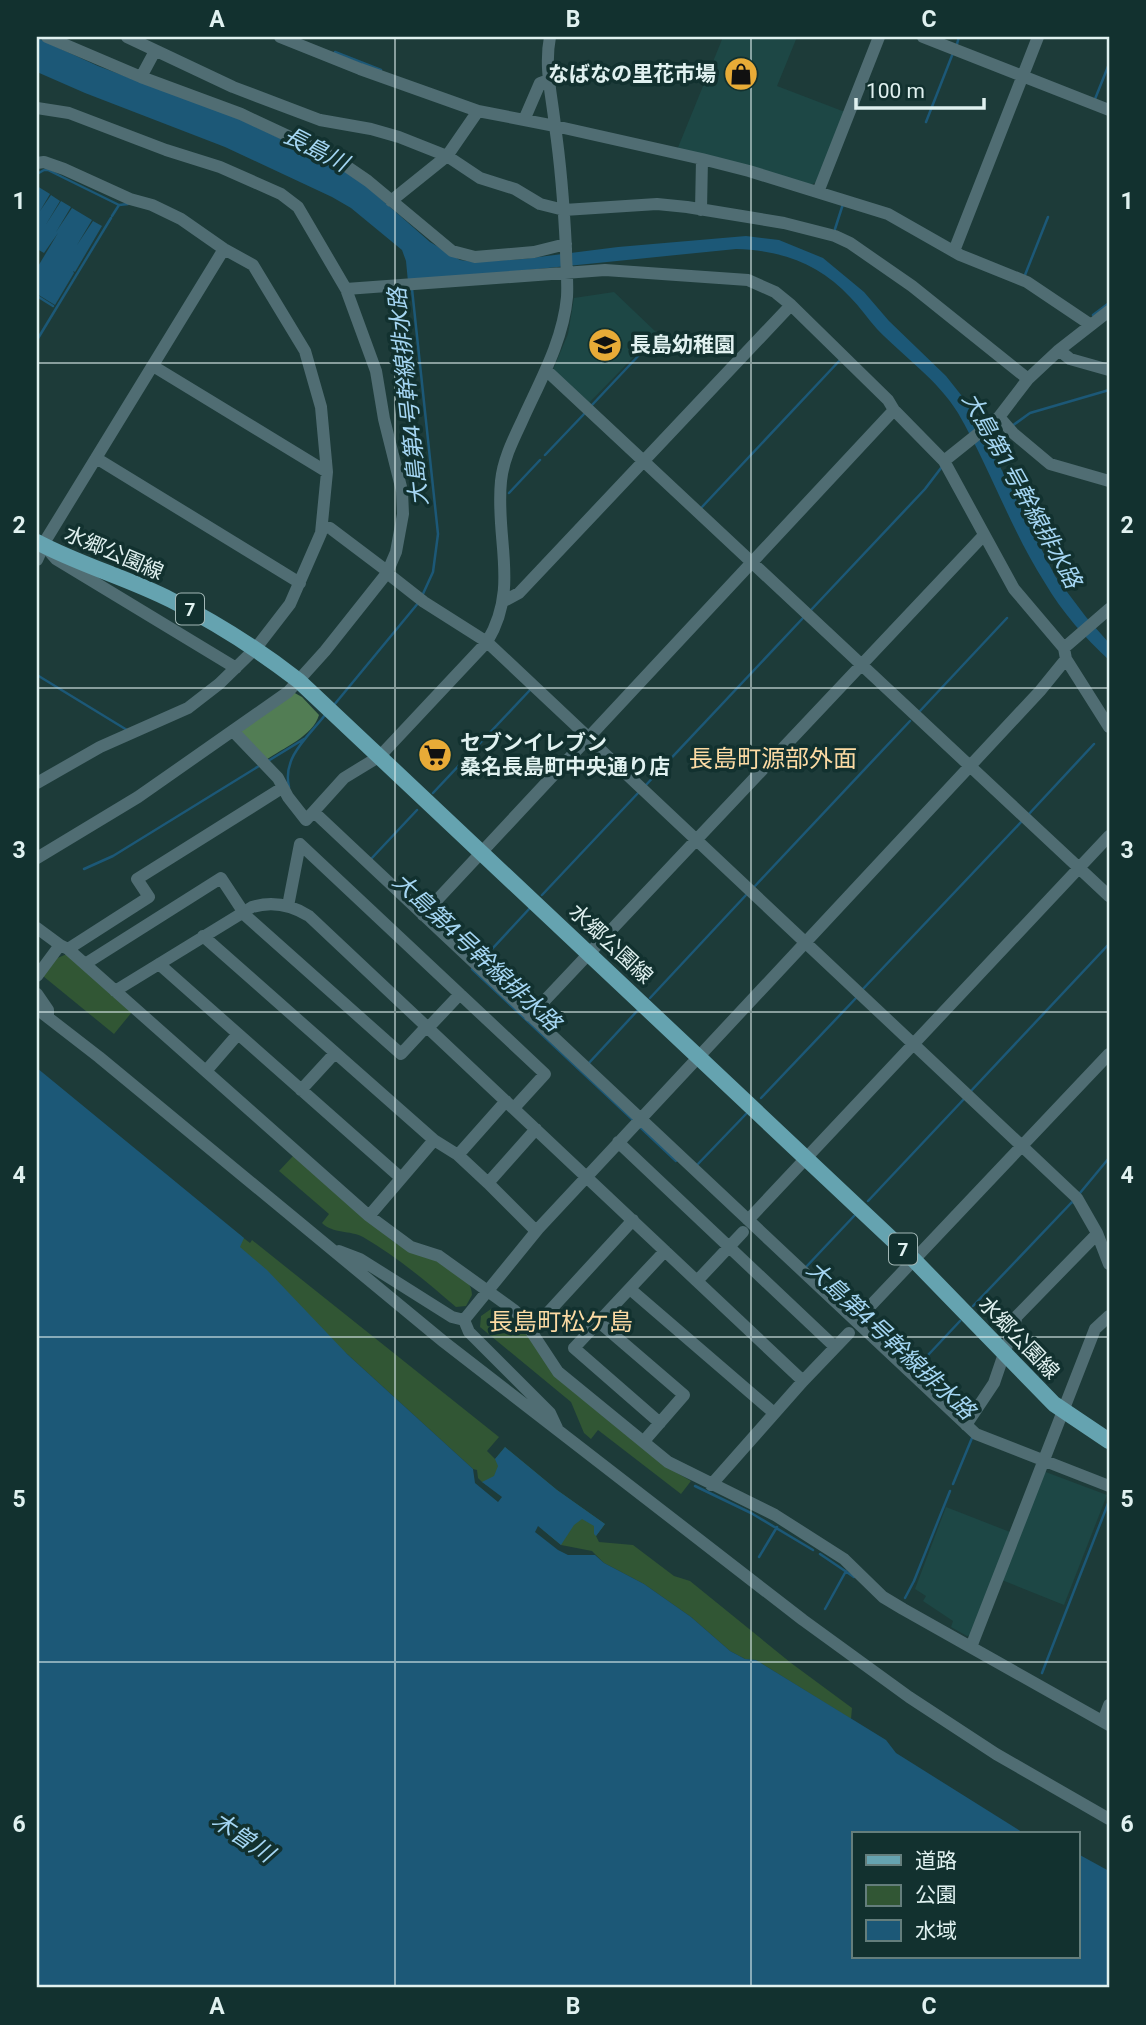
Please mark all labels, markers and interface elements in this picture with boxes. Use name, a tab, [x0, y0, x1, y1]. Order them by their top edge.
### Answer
text: A	[209, 6, 225, 33]
text: B	[566, 6, 580, 33]
text: C	[921, 6, 937, 33]
shop icon: なばなの里花市場	[722, 55, 760, 93]
place label: なばなの里花市場	[548, 62, 716, 86]
scale bar	[856, 66, 983, 110]
text: 100 m	[866, 79, 925, 103]
water label: 長島川	[279, 122, 355, 178]
text: 1	[12, 188, 26, 215]
text: 1	[1120, 188, 1134, 215]
water label: 大島第4号幹線排水路	[383, 284, 433, 508]
school or university icon: 長島幼稚園	[586, 326, 624, 364]
place label: 長島幼稚園	[630, 333, 735, 357]
water label: 大島第1号幹線排水路	[957, 388, 1088, 595]
text: 2	[12, 512, 26, 539]
text: 2	[1120, 512, 1134, 539]
street label: 水郷公園線	[61, 521, 167, 585]
road number: 7	[176, 594, 204, 624]
place label: セブンイレブン 桑名長島町中央通り店	[460, 731, 670, 779]
supermarket icon: セブンイレブン 桑名長島町中央通り店	[416, 736, 454, 774]
district label: 長島町源部外面	[689, 745, 857, 773]
text: 3	[12, 837, 26, 864]
text: 3	[1120, 837, 1134, 864]
water label: 大島第4号幹線排水路	[387, 868, 568, 1038]
street label: 水郷公園線	[564, 899, 658, 989]
text: 4	[12, 1162, 26, 1189]
text: 4	[1120, 1162, 1134, 1189]
road number: 7	[889, 1233, 917, 1264]
water label: 大島第4号幹線排水路	[801, 1256, 982, 1426]
street label: 水郷公園線	[974, 1292, 1064, 1384]
district label: 長島町松ケ島	[489, 1308, 633, 1336]
text: 5	[12, 1486, 26, 1513]
text: 5	[1120, 1486, 1134, 1513]
water label: 木曽川	[207, 1807, 281, 1870]
text: 6	[12, 1811, 26, 1838]
text: 6	[1120, 1811, 1134, 1838]
legend	[852, 1832, 1080, 1958]
text: 道路	[915, 1849, 957, 1873]
text: 公園	[915, 1883, 957, 1907]
text: 水域	[915, 1919, 957, 1943]
text: A	[209, 1993, 225, 2020]
text: B	[566, 1993, 580, 2020]
text: C	[921, 1993, 937, 2020]

